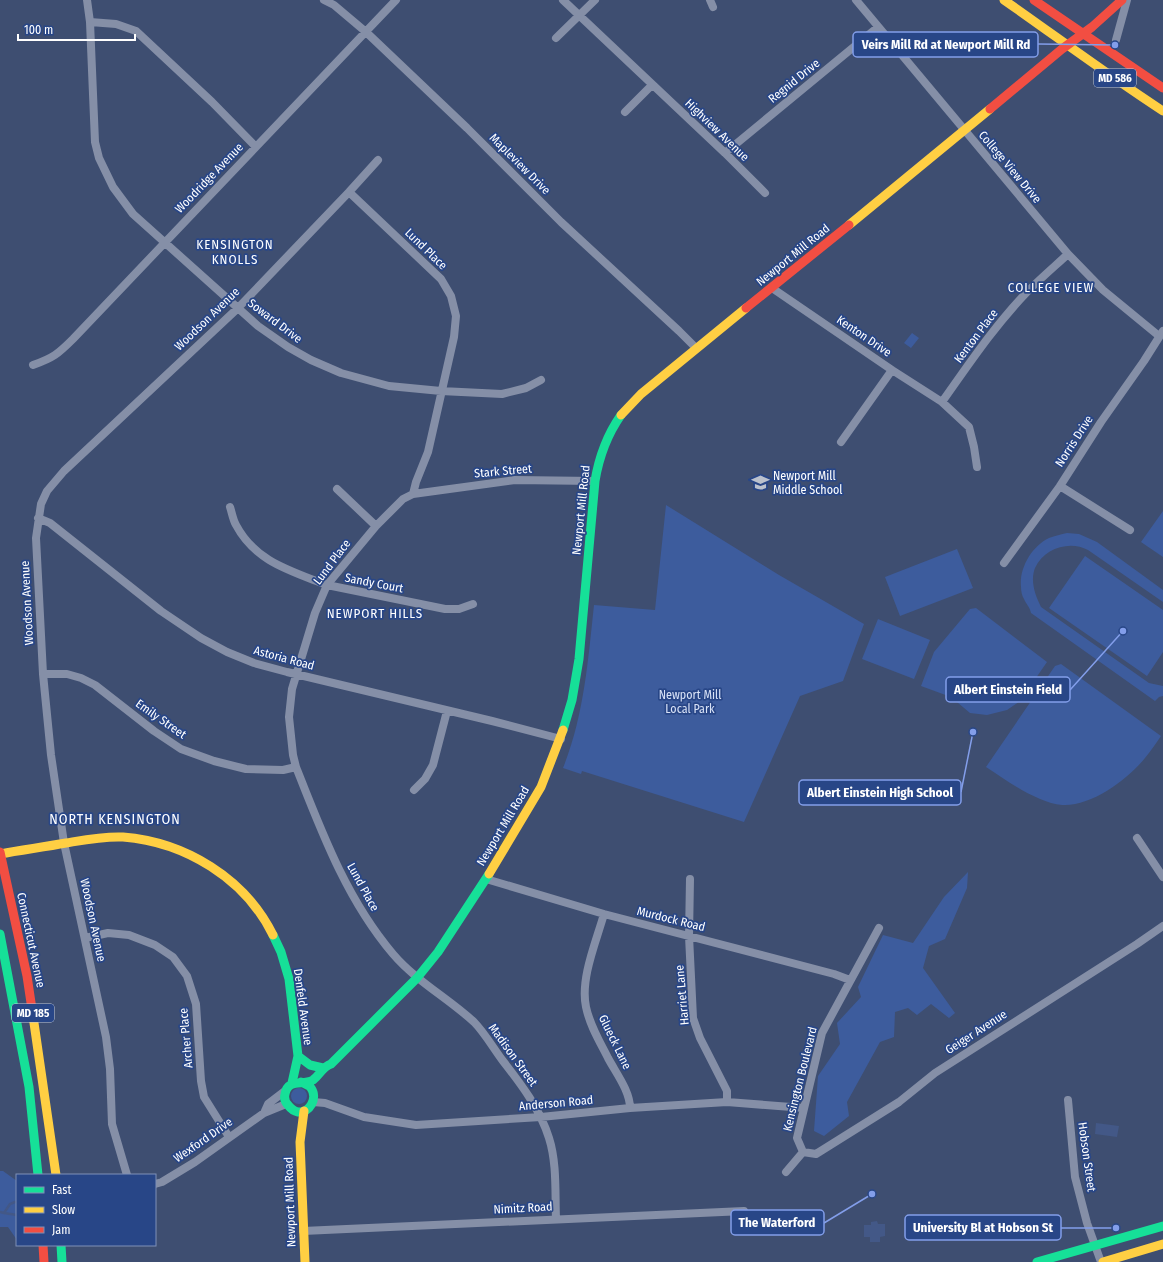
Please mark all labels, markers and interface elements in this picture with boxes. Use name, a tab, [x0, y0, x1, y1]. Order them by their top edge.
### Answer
scale bar	[18, 16, 135, 42]
text: 100 m	[24, 23, 53, 37]
callout: Veirs Mill Rd at Newport Mill Rd	[853, 32, 1038, 57]
text: Veirs Mill Rd at Newport Mill Rd	[861, 37, 1030, 52]
street label: Regnid Drive	[766, 56, 823, 106]
road number: MD 586	[1094, 69, 1136, 87]
street label: Highview Avenue	[682, 96, 752, 164]
street label: College View Drive	[976, 128, 1044, 206]
street label: Mapleview Drive	[487, 131, 553, 197]
street label: Woodridge Avenue	[172, 140, 246, 216]
street label: Newport Mill Road	[754, 221, 832, 289]
street label: Lund Place	[402, 226, 450, 272]
district label: KENSINGTON KNOLLS	[196, 237, 274, 267]
district label: COLLEGE VIEW	[1008, 280, 1094, 295]
street label: Woodson Avenue	[172, 285, 242, 353]
street label: Soward Drive	[245, 296, 305, 346]
street label: Kenton Place	[951, 306, 1001, 366]
street label: Kenton Drive	[834, 313, 894, 359]
street label: Norris Drive	[1052, 413, 1096, 469]
street label: Stark Street	[474, 462, 532, 480]
street label: Newport Mill Road	[569, 464, 593, 556]
place label: Newport Mill Middle School	[773, 469, 842, 497]
school or university icon: Newport Mill Middle School	[750, 473, 770, 493]
street label: Lund Place	[310, 537, 354, 587]
street label: Woodson Avenue	[18, 560, 36, 646]
street label: Sandy Court	[344, 570, 405, 596]
district label: NEWPORT HILLS	[327, 606, 423, 621]
street label: Astoria Road	[252, 643, 316, 673]
callout: Albert Einstein Field	[946, 677, 1070, 702]
text: Albert Einstein Field	[953, 682, 1062, 697]
park label: Newport Mill Local Park	[659, 688, 721, 716]
street label: Emily Street	[133, 696, 189, 742]
callout: Albert Einstein High School	[799, 780, 961, 805]
street label: Newport Mill Road	[474, 784, 532, 868]
text: Albert Einstein High School	[806, 785, 953, 800]
district label: NORTH KENSINGTON	[49, 811, 181, 828]
street label: Lund Place	[344, 860, 382, 914]
street label: Woodson Avenue	[77, 877, 109, 963]
street label: Connecticut Avenue	[14, 891, 48, 989]
street label: Murdock Road	[635, 904, 707, 934]
street label: Harriet Lane	[672, 964, 692, 1026]
street label: Denfeld Avenue	[291, 968, 315, 1046]
road number: MD 185	[12, 1004, 54, 1022]
street label: Archer Place	[176, 1007, 196, 1069]
street label: Geiger Avenue	[943, 1007, 1009, 1057]
street label: Glueck Lane	[596, 1012, 634, 1072]
street label: Madison Street	[486, 1021, 540, 1089]
street label: Kensington Boulevard	[780, 1025, 820, 1133]
street label: Anderson Road	[518, 1093, 594, 1113]
street label: Wexford Drive	[171, 1115, 235, 1165]
street label: Hobson Street	[1075, 1121, 1099, 1193]
street label: Newport Mill Road	[281, 1157, 299, 1247]
legend	[16, 1174, 156, 1246]
text: Fast	[52, 1183, 71, 1197]
street label: Nimitz Road	[493, 1199, 553, 1217]
text: Slow	[52, 1203, 75, 1217]
callout: The Waterford	[731, 1210, 824, 1235]
text: The Waterford	[739, 1215, 815, 1230]
callout: University Bl at Hobson St	[905, 1215, 1061, 1240]
text: University Bl at Hobson St	[913, 1220, 1053, 1235]
text: Jam	[52, 1223, 70, 1237]

